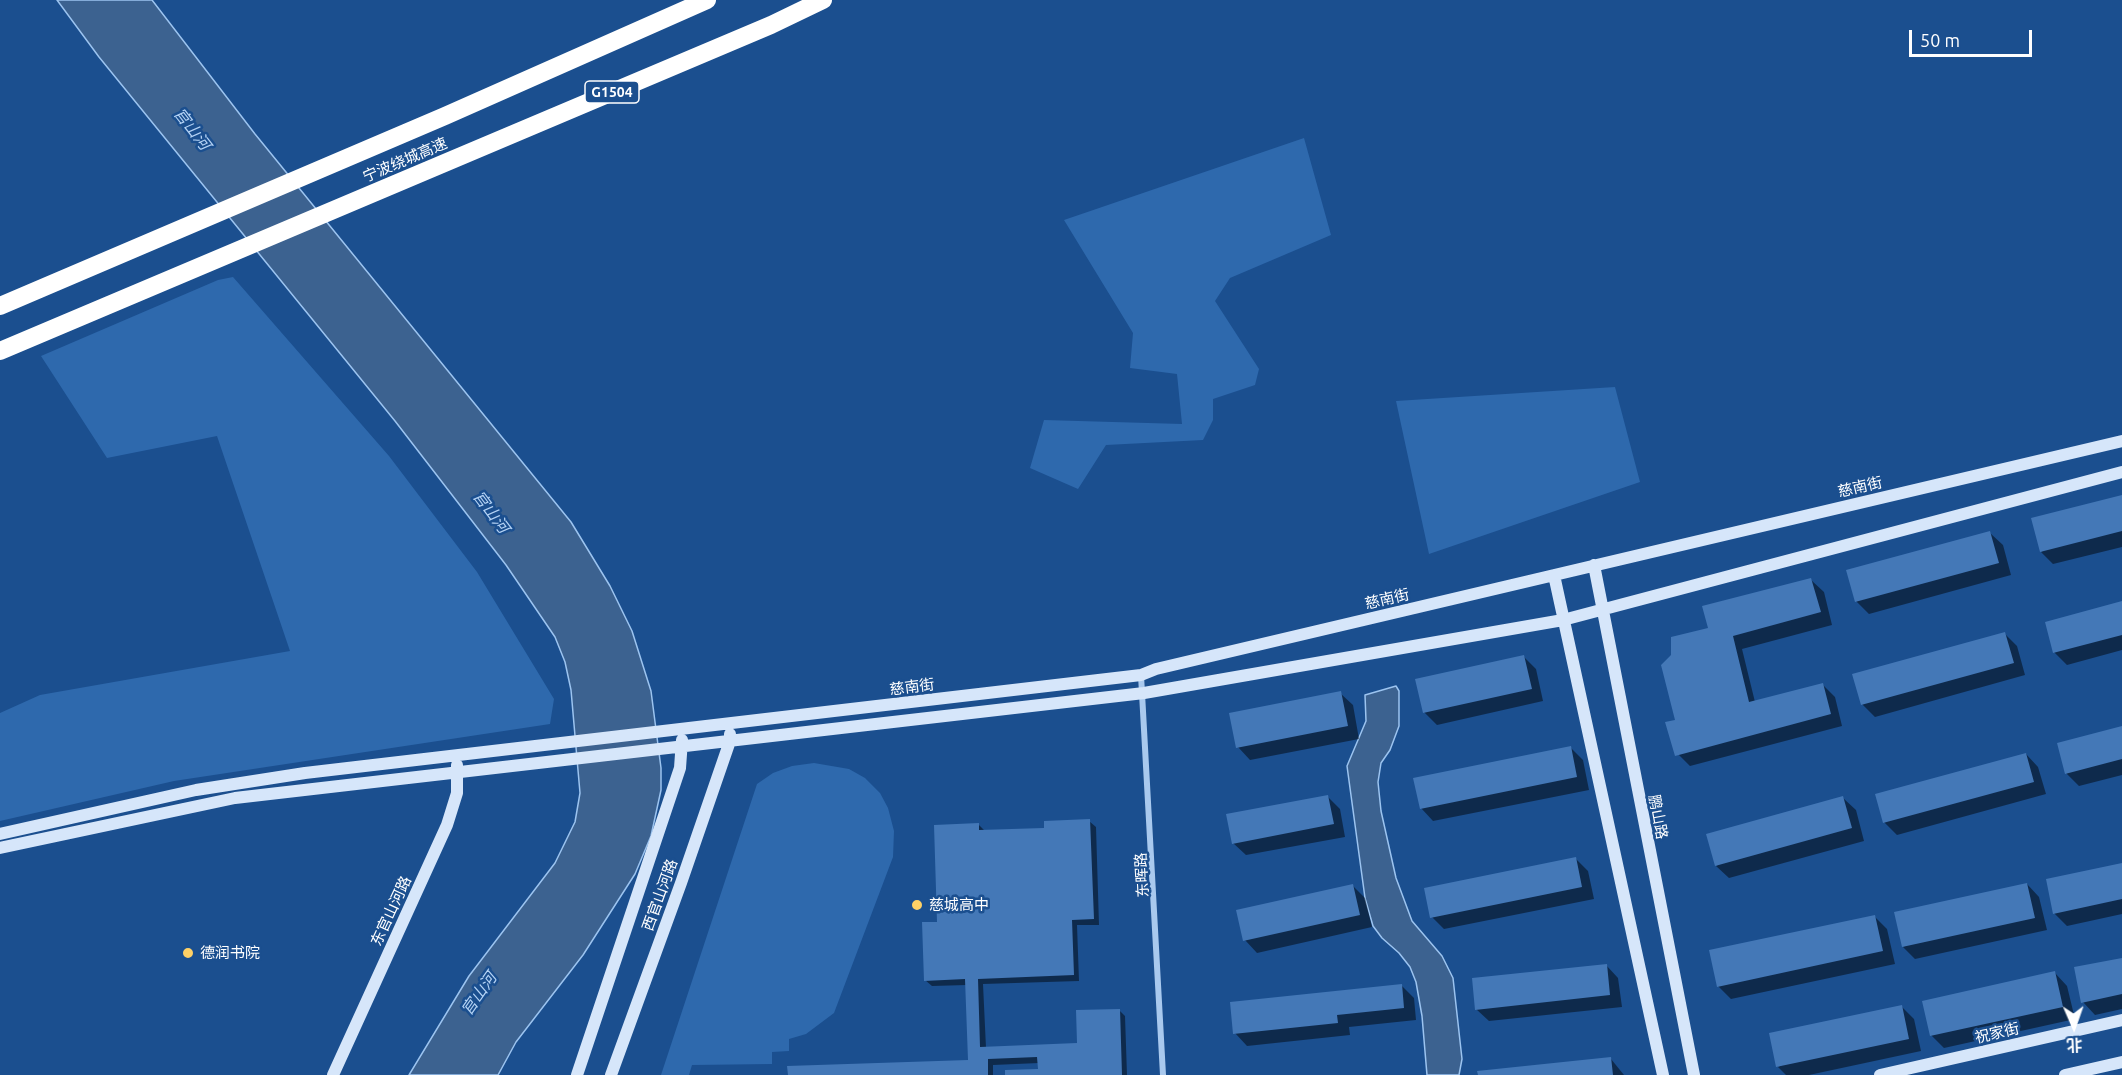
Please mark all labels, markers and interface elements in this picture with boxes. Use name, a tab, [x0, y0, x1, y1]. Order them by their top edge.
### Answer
scale bar	[1912, 18, 2035, 56]
text: 50 m	[1920, 30, 1960, 50]
road number: G1504	[585, 81, 639, 103]
water label: 官山河	[170, 104, 214, 154]
street label: 宁波绕城高速	[360, 134, 450, 186]
street label: 慈南街	[1836, 473, 1884, 501]
water label: 官山河	[469, 487, 513, 537]
street label: 慈南街	[1363, 585, 1411, 613]
street label: 慈南街	[889, 675, 935, 699]
street label: 鹏山路	[1645, 793, 1671, 841]
street label: 东晖路	[1132, 852, 1152, 898]
street label: 西官山河路	[639, 857, 681, 933]
street label: 东官山河路	[367, 873, 415, 949]
place label: 慈城高中	[929, 896, 989, 914]
marker: 慈城高中	[910, 898, 924, 912]
place label: 德润书院	[200, 944, 260, 962]
marker: 德润书院	[181, 946, 195, 960]
water label: 官山河	[457, 969, 501, 1019]
north arrow	[2044, 997, 2104, 1057]
street label: 祝家街	[1973, 1019, 2021, 1047]
text: 北	[2066, 1036, 2083, 1054]

